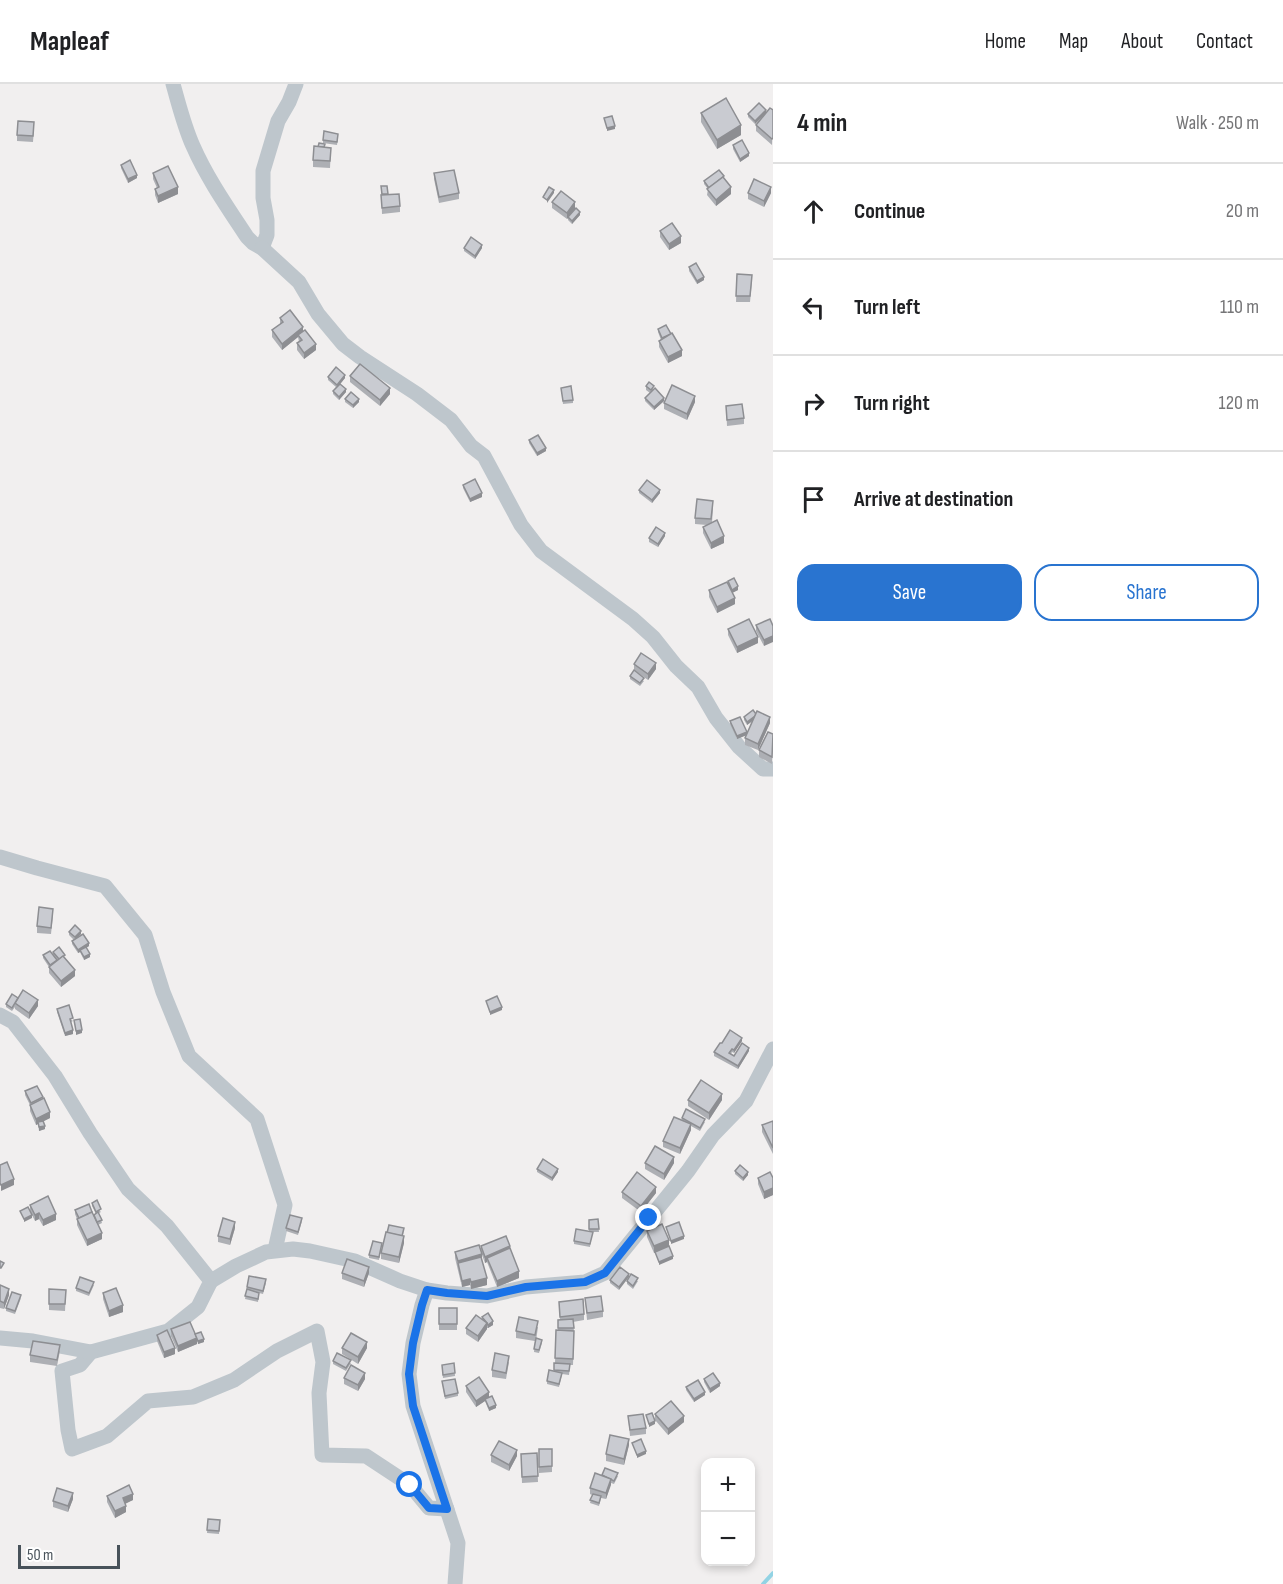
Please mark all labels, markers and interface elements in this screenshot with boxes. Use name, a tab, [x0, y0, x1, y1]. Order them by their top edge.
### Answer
text: Mapleaf	[30, 25, 109, 58]
text: Home	[985, 29, 1026, 54]
text: Map	[1059, 29, 1088, 54]
text: About	[1121, 29, 1163, 54]
text: Contact	[1196, 29, 1253, 54]
text: 4 min	[797, 108, 847, 139]
text: Walk · 250 m	[1176, 111, 1259, 135]
icon: ahead	[797, 195, 830, 228]
text: Continue	[854, 198, 925, 225]
text: 20 m	[1226, 199, 1259, 223]
icon: left	[797, 291, 830, 324]
text: Turn left	[854, 294, 920, 321]
text: 110 m	[1220, 295, 1259, 319]
icon: right	[797, 387, 830, 420]
text: Turn right	[854, 390, 930, 417]
text: 120 m	[1219, 391, 1259, 415]
icon: arrive	[797, 483, 830, 516]
text: Arrive at destination	[854, 486, 1013, 513]
button: Save	[797, 564, 1022, 621]
button: Share	[1034, 564, 1259, 621]
route end	[635, 1204, 661, 1230]
map controls	[701, 1458, 755, 1566]
button: +	[701, 1458, 755, 1512]
route start	[396, 1471, 422, 1497]
button: −	[701, 1512, 755, 1566]
scale bar	[18, 1542, 120, 1570]
text: 50 m	[27, 1546, 53, 1565]

